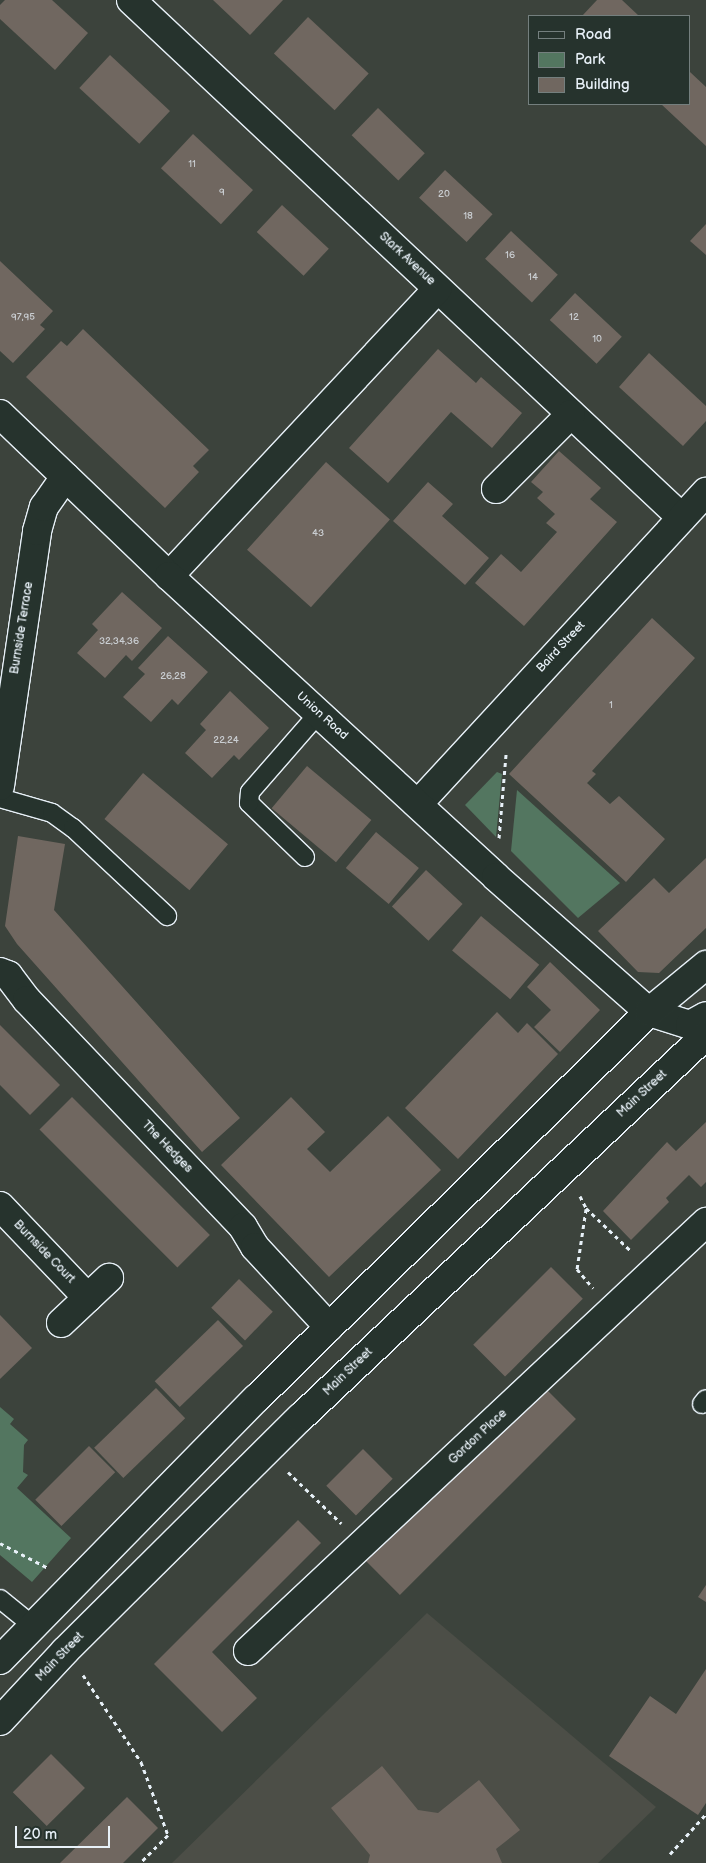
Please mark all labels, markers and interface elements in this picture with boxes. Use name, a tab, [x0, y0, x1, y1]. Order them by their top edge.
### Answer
legend	[528, 15, 691, 105]
text: Road	[575, 25, 611, 44]
text: Park	[575, 50, 605, 69]
text: Building	[575, 75, 630, 94]
house number: 11	[188, 159, 196, 171]
house number: 9	[219, 187, 225, 199]
house number: 20	[438, 189, 450, 201]
house number: 18	[463, 211, 473, 223]
street label: Stark Avenue	[376, 229, 438, 289]
house number: 16	[505, 250, 515, 262]
house number: 14	[528, 272, 538, 284]
house number: 97,95	[11, 312, 35, 324]
house number: 12	[569, 312, 579, 324]
house number: 10	[592, 334, 602, 346]
house number: 43	[312, 528, 324, 540]
street label: Burnside Terrace	[8, 581, 36, 675]
street label: Baird Street	[534, 618, 588, 676]
house number: 32,34,36	[99, 636, 139, 648]
house number: 26,28	[160, 671, 186, 683]
street label: Union Road	[293, 689, 351, 743]
house number: 1	[609, 700, 613, 712]
house number: 22,24	[213, 735, 239, 747]
street label: Main Street	[614, 1067, 670, 1121]
street label: The Hedges	[139, 1118, 195, 1176]
street label: Burnside Court	[10, 1217, 78, 1287]
street label: Main Street	[320, 1345, 376, 1399]
street label: Gordon Place	[446, 1406, 510, 1468]
street label: Main Street	[33, 1629, 87, 1685]
scale bar	[18, 1816, 112, 1848]
text: 20 m	[23, 1825, 57, 1844]

